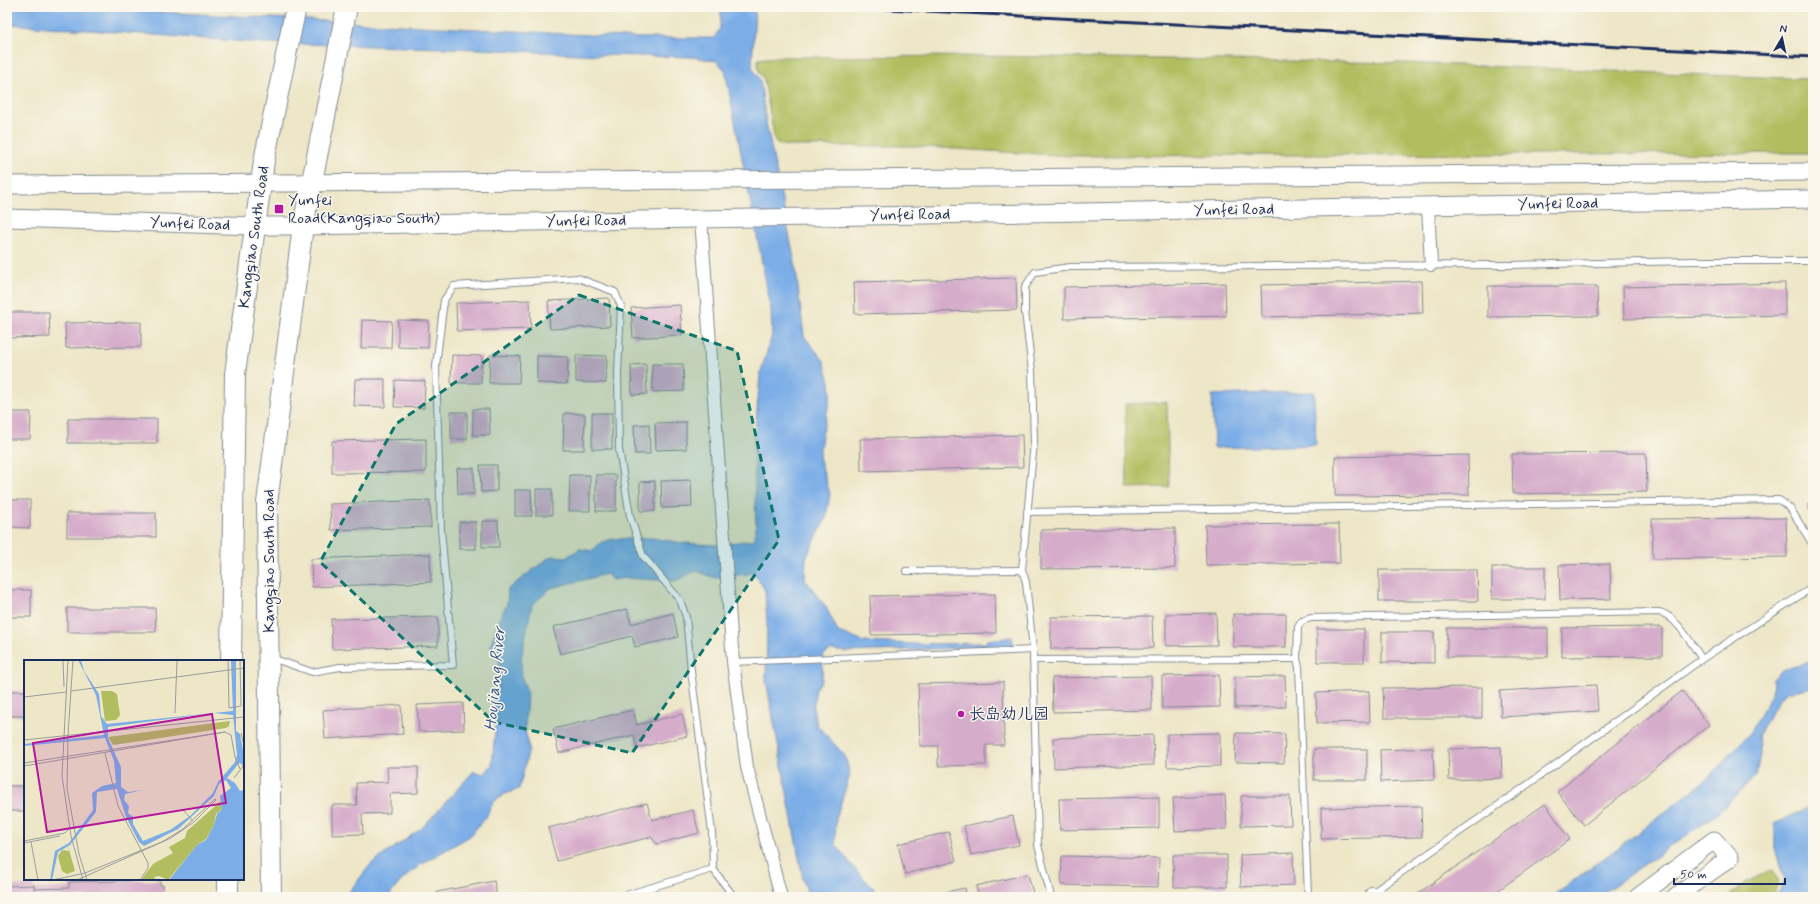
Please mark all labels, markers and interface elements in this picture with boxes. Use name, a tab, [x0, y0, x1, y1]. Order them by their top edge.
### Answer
north arrow	[1762, 18, 1802, 58]
text: N	[1779, 22, 1788, 37]
street label: Kangqiao South Road	[234, 164, 275, 310]
place label: Yunfei Road(Kangqiao South)	[288, 190, 440, 230]
street label: Yunfei Road	[1518, 193, 1598, 215]
street label: Yunfei Road	[1194, 199, 1274, 221]
marker: Yunfei Road(Kangqiao South)	[273, 203, 285, 215]
street label: Yunfei Road	[870, 204, 950, 226]
street label: Yunfei Road	[546, 210, 626, 232]
street label: Yunfei Road	[149, 212, 231, 236]
street label: Kangqiao South Road	[259, 489, 281, 633]
water label: Houjiang River	[479, 624, 512, 732]
inset map	[24, 660, 244, 880]
place label: 长岛幼儿园	[969, 704, 1049, 725]
marker: 长岛幼儿园	[956, 709, 966, 719]
scale bar	[1674, 860, 1785, 886]
text: 50 m	[1680, 867, 1707, 883]

